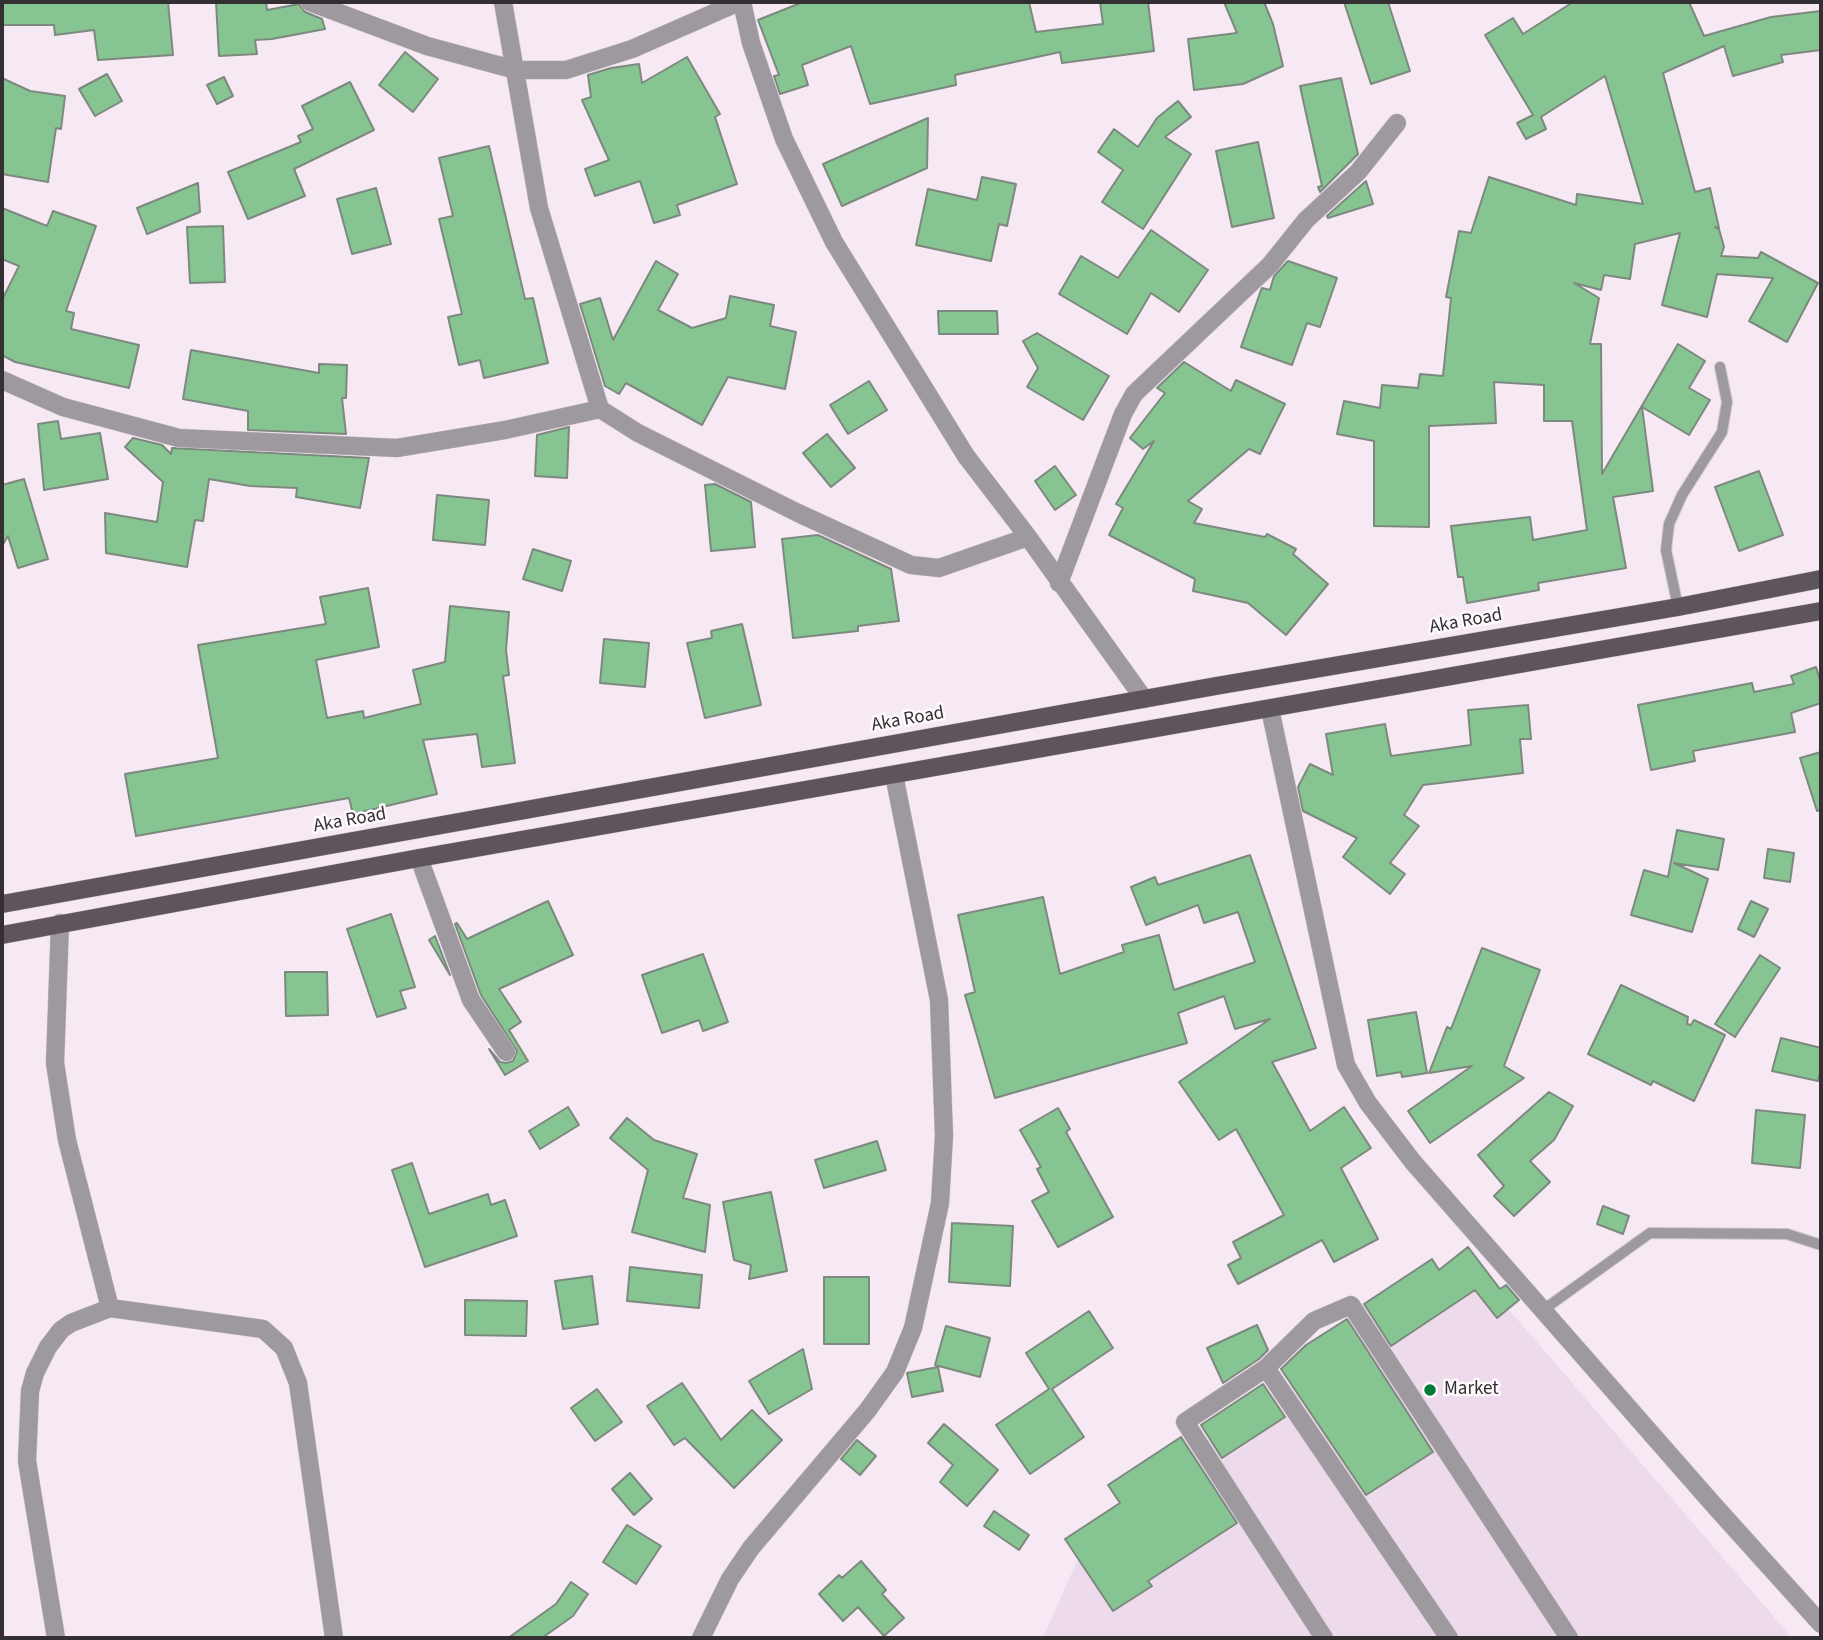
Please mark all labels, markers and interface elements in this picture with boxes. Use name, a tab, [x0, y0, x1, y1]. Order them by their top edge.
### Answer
street label: Aka Road	[1428, 604, 1504, 640]
street label: Aka Road	[870, 702, 946, 738]
street label: Aka Road	[312, 803, 388, 839]
place label: Market	[1444, 1379, 1499, 1401]
marker: Market	[1422, 1382, 1438, 1398]

